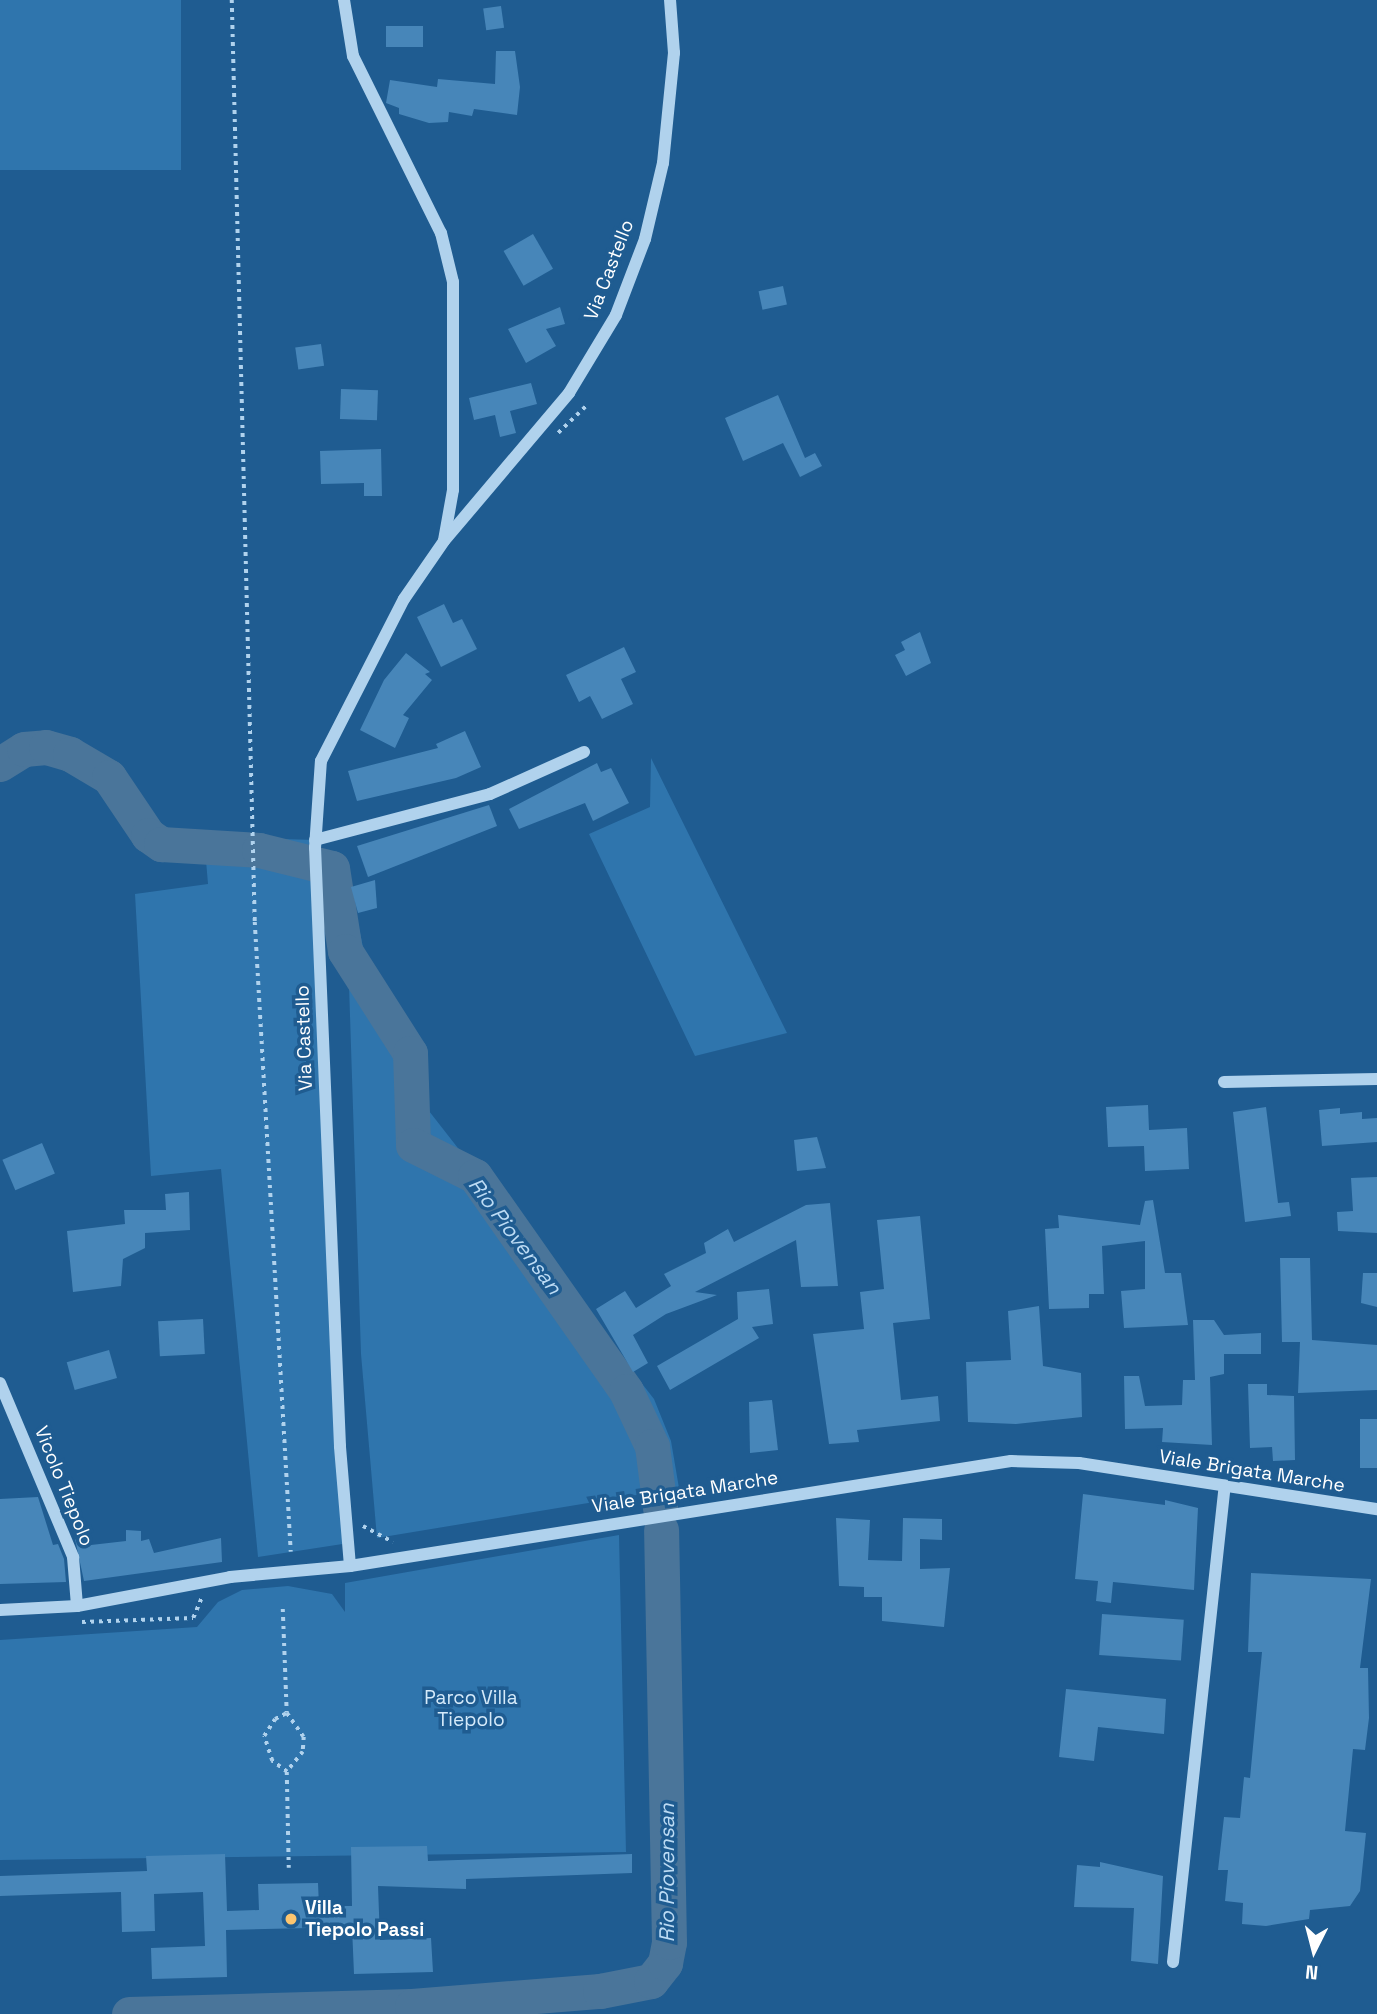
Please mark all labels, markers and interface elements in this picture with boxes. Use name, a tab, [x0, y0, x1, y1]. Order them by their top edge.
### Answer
street label: Via Castello	[579, 217, 639, 323]
street label: Via Castello	[291, 985, 317, 1091]
water label: Rio Piovensan	[463, 1173, 567, 1299]
street label: Vicolo Tiepolo	[29, 1422, 99, 1550]
street label: Viale Brigata Marche	[1157, 1445, 1347, 1497]
street label: Viale Brigata Marche	[590, 1466, 780, 1518]
park label: Parco Villa Tiepolo	[424, 1687, 518, 1731]
water label: Rio Piovensan	[654, 1803, 680, 1943]
place label: Villa Tiepolo Passi	[305, 1897, 424, 1941]
marker: Villa Tiepolo Passi	[283, 1911, 299, 1927]
north arrow	[1279, 1916, 1349, 1986]
text: N	[1304, 1959, 1319, 1985]

